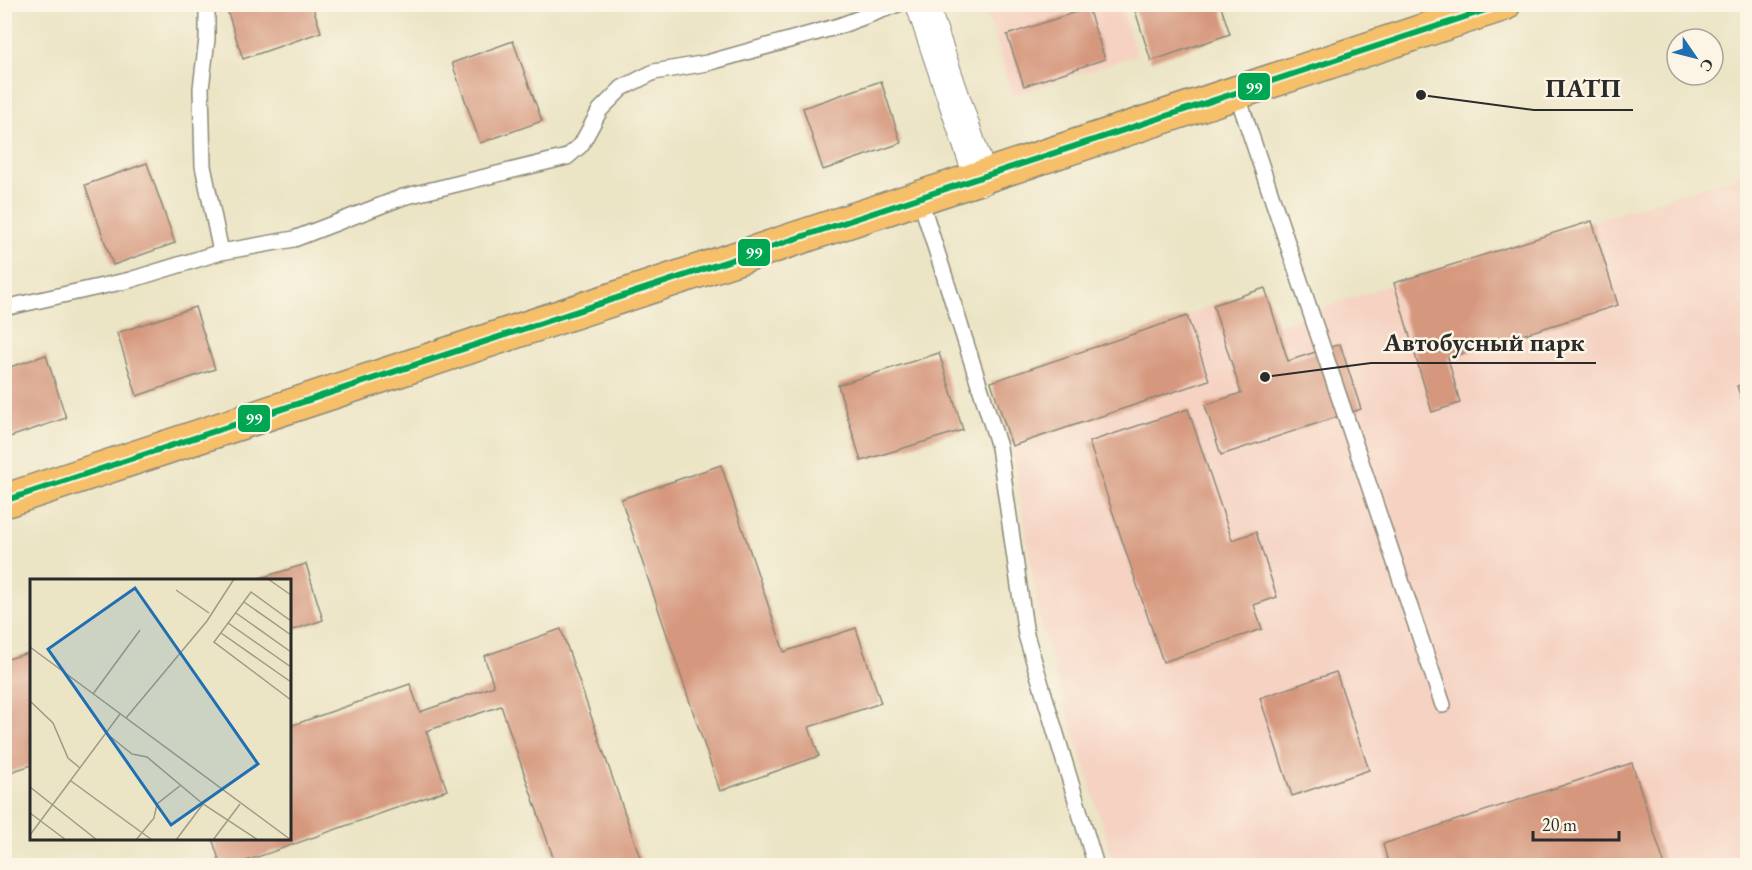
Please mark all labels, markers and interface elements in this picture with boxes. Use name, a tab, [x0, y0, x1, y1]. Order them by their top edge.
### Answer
north arrow	[1665, 27, 1725, 87]
text: С	[1695, 55, 1719, 76]
callout: ПАТП	[1534, 66, 1633, 110]
text: ПАТП	[1545, 71, 1621, 105]
line badge: 99	[1237, 72, 1271, 101]
text: 99	[1246, 77, 1263, 98]
line badge: 99	[737, 238, 771, 267]
text: 99	[746, 242, 763, 263]
callout: Автобусный парк	[1371, 319, 1596, 363]
text: Автобусный парк	[1382, 325, 1585, 359]
line badge: 99	[237, 404, 271, 433]
text: 99	[246, 408, 263, 429]
inset map	[30, 579, 291, 840]
scale bar	[1533, 804, 1618, 842]
text: 20 m	[1542, 813, 1577, 836]

